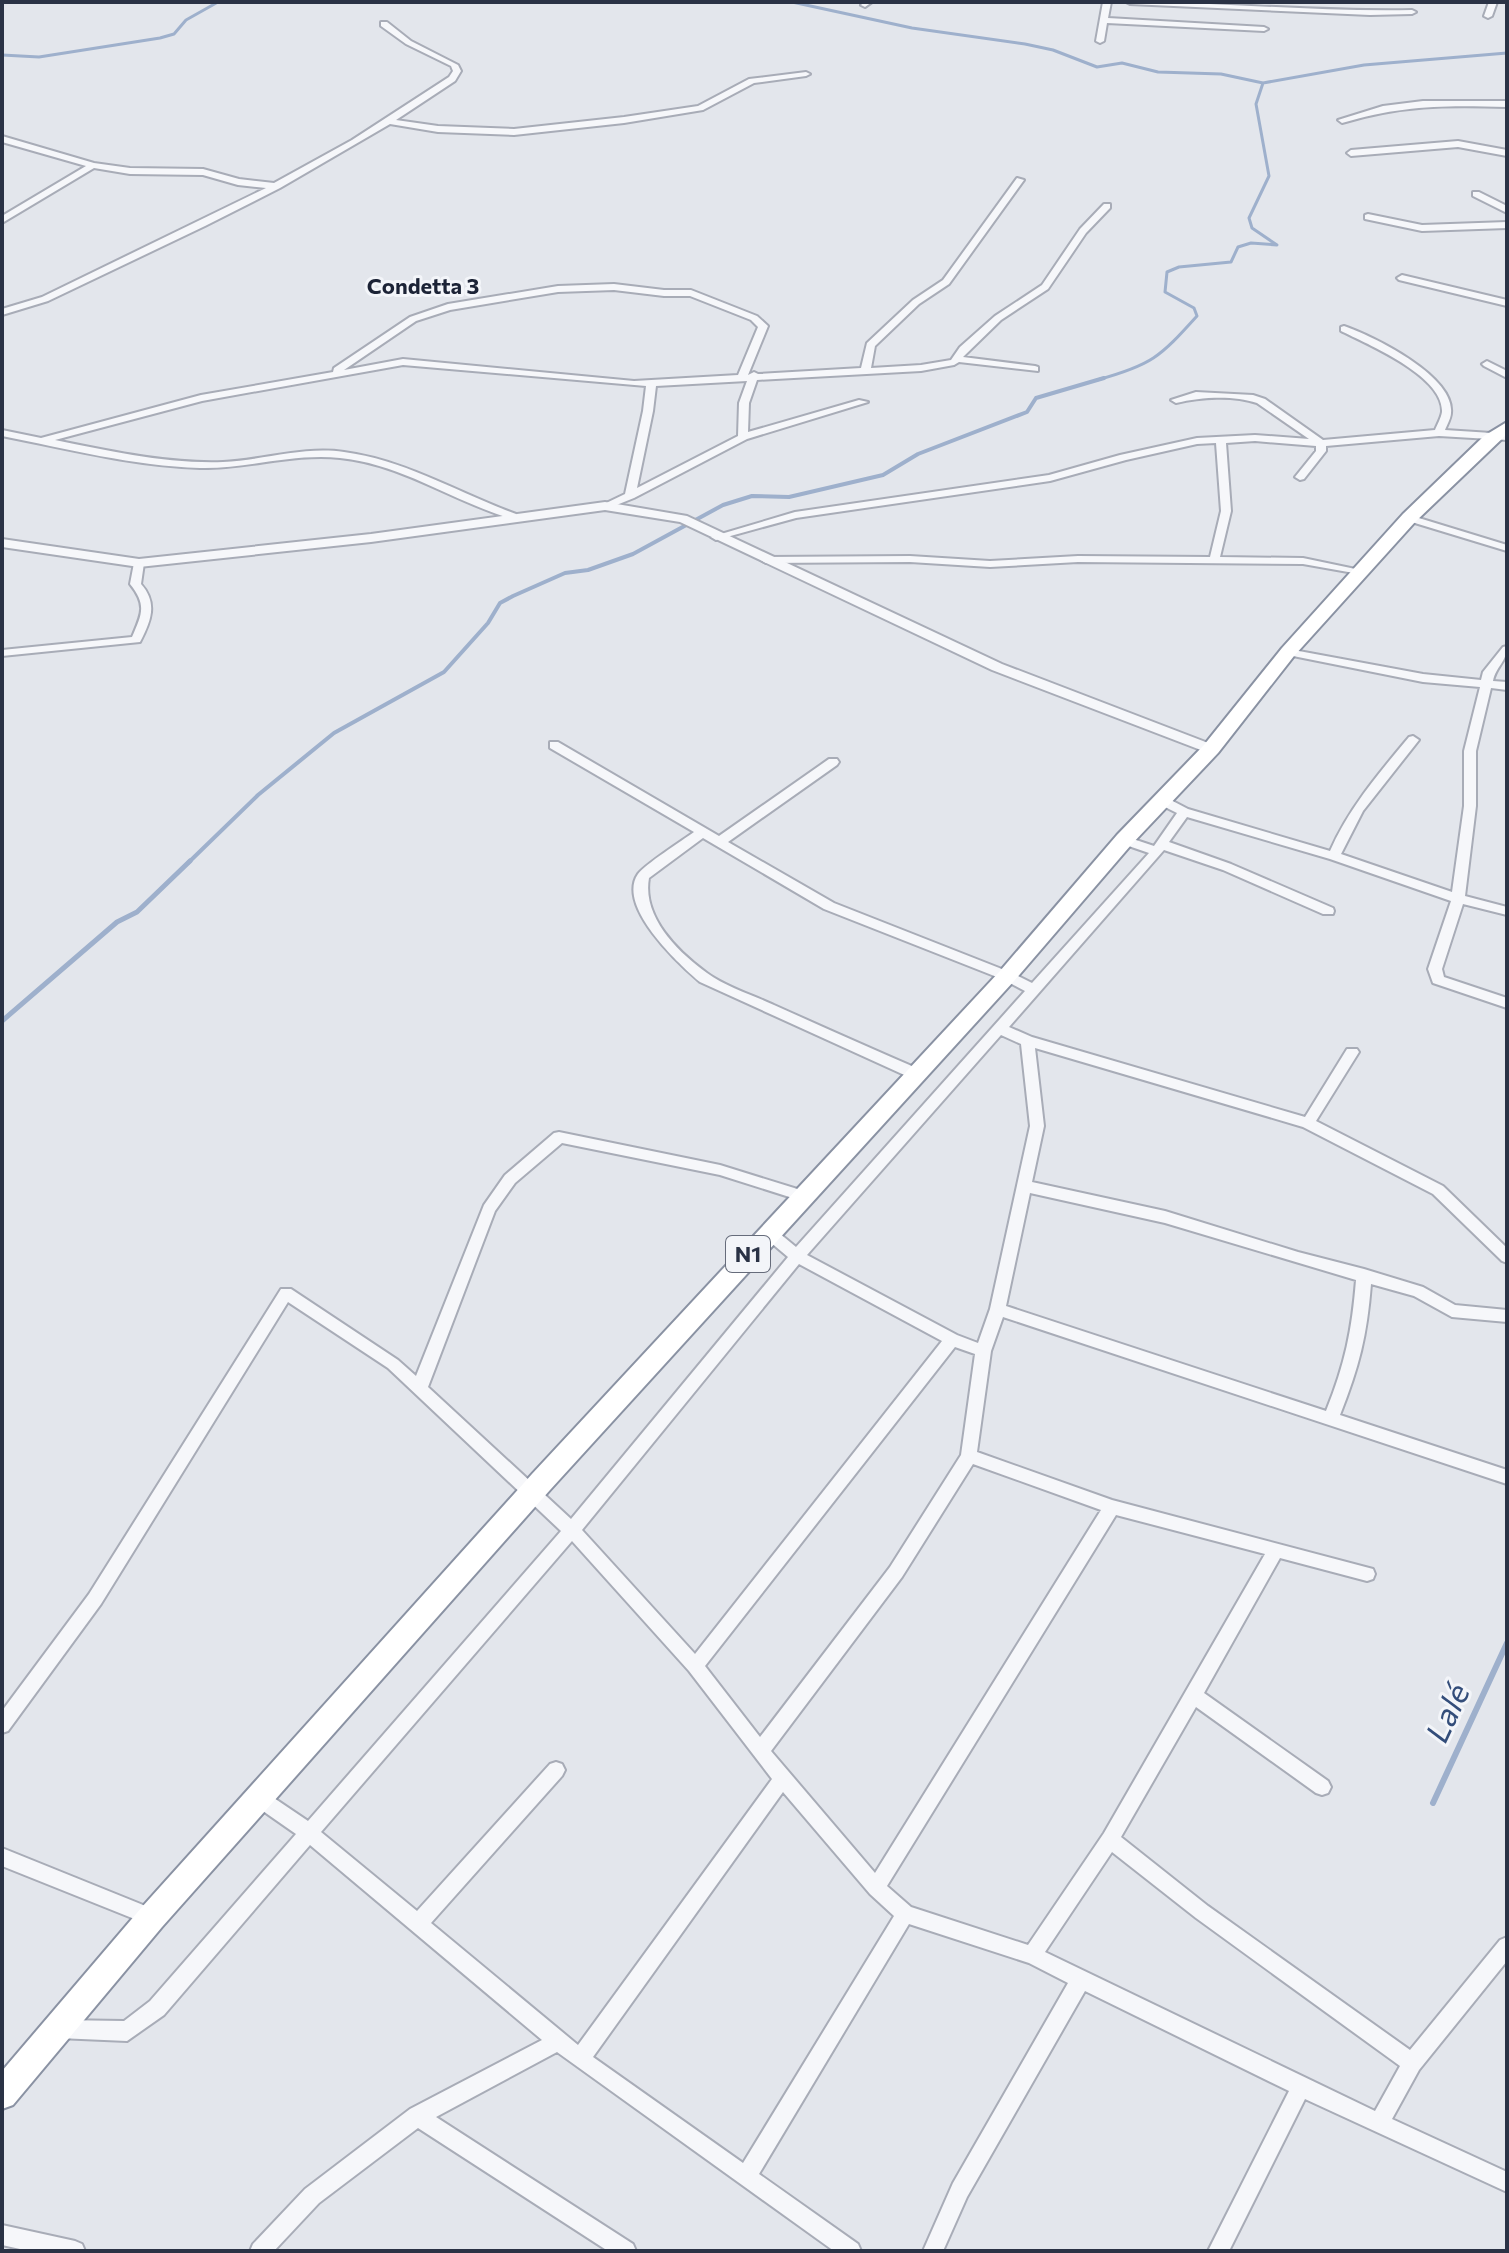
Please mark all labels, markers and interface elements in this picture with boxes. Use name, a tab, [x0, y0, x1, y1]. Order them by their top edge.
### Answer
district label: Сondetta 3	[367, 272, 479, 299]
road number: N1	[726, 1236, 770, 1272]
water label: Lalé	[1415, 1675, 1477, 1748]

